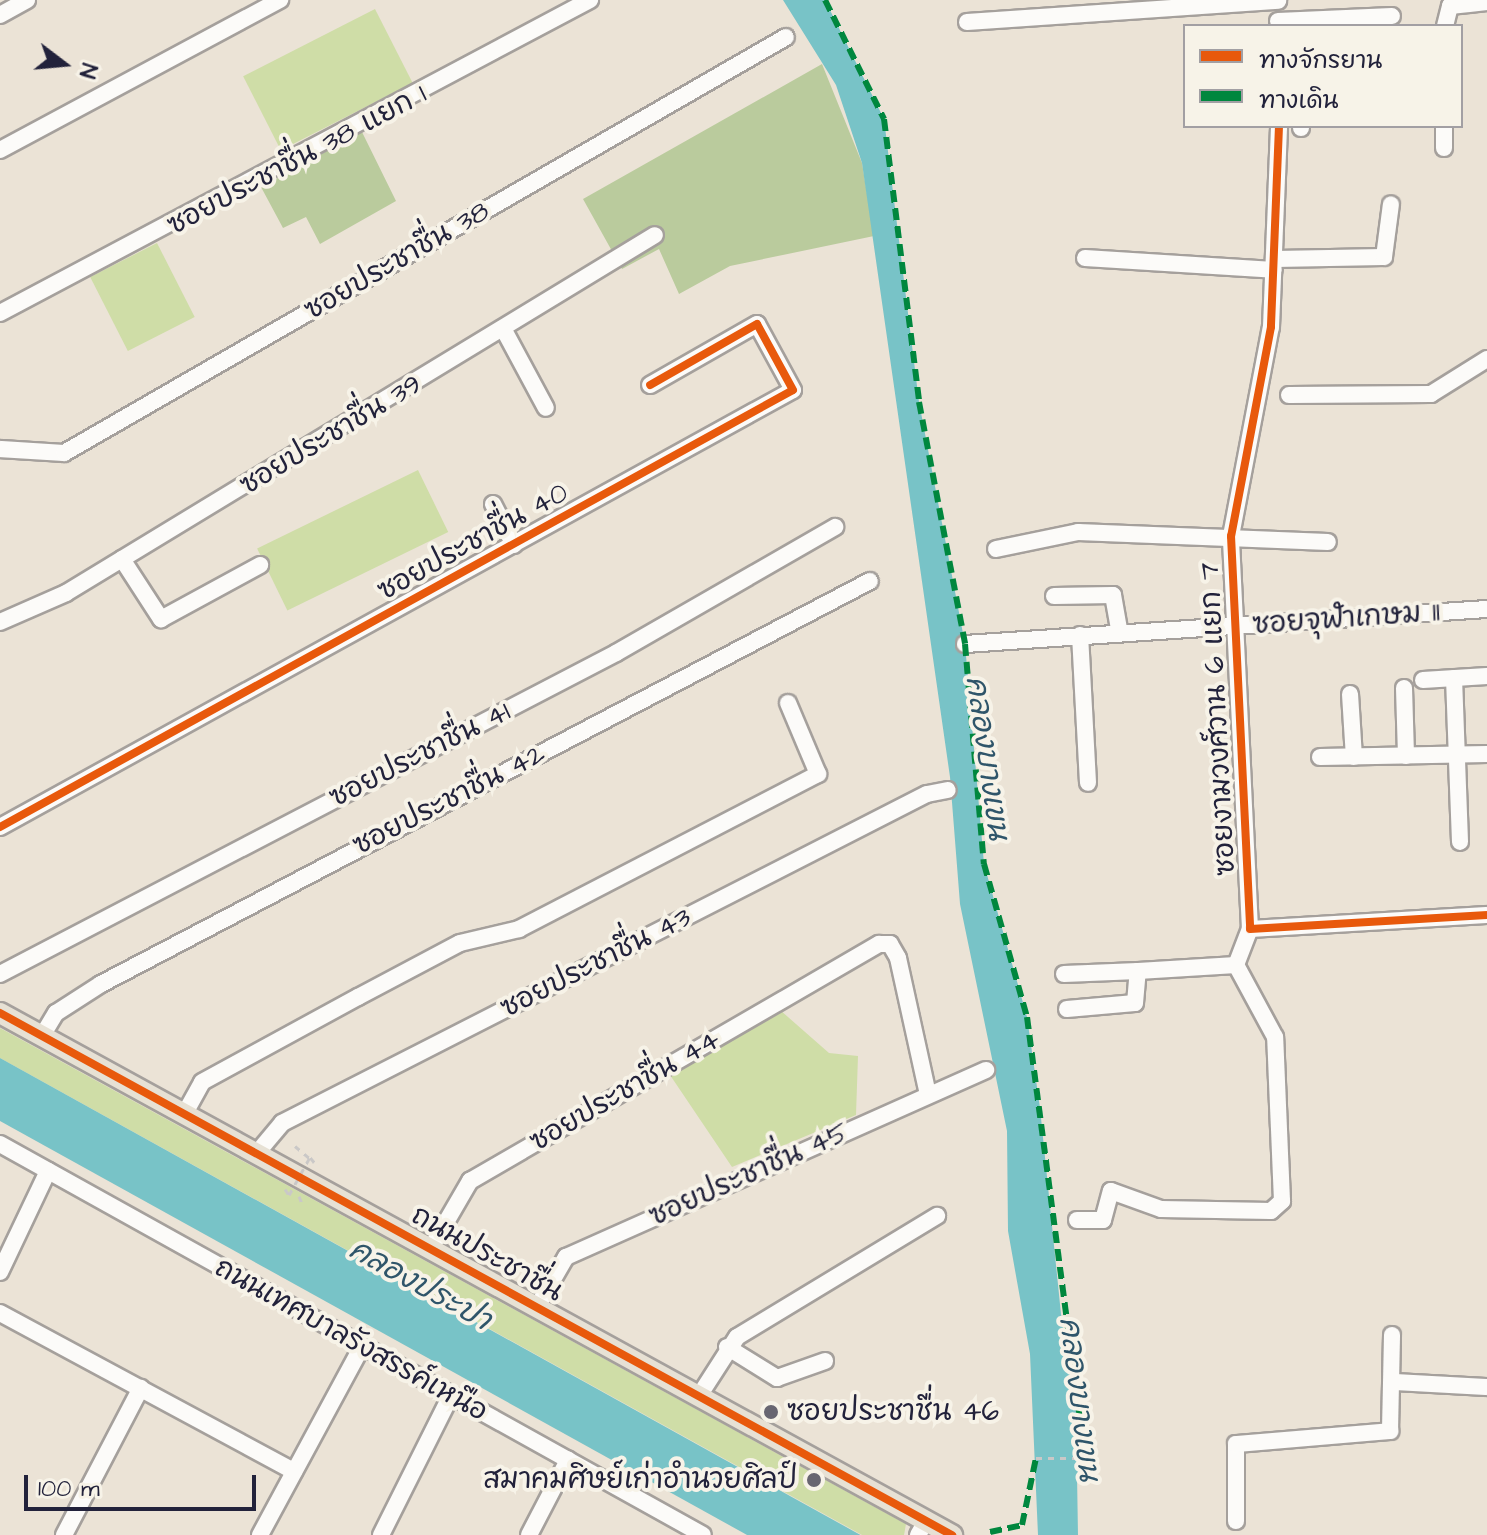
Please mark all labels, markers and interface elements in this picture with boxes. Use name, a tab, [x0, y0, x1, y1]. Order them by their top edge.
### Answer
north arrow	[24, 24, 104, 104]
legend	[1183, 24, 1463, 128]
text: ทางจักรยาน	[1259, 44, 1382, 78]
text: N	[71, 60, 104, 82]
street label: ซอยประชาชื่น 38 แยก 1	[162, 78, 432, 242]
text: ทางเดิน	[1259, 84, 1339, 118]
street label: ซอยประชาชื่น 38	[299, 194, 495, 328]
street label: ซอยประชาชื่น 39	[234, 368, 428, 502]
street label: ซอยประชาชื่น 40	[372, 476, 574, 608]
street label: ซอยงามวงศ์วาน 6 แยก 7	[1193, 561, 1243, 877]
street label: ซอยจุฬาเกษม 11	[1251, 596, 1441, 642]
water label: คลองบางเขน	[958, 674, 1016, 842]
street label: ซอยประชาชื่น 41	[324, 695, 516, 815]
street label: ซอยประชาชื่น 42	[348, 737, 550, 863]
street label: ซอยประชาชื่น 43	[495, 901, 697, 1025]
street label: ซอยประชาชื่น 44	[524, 1023, 726, 1159]
street label: ซอยประชาชื่น 45	[644, 1116, 854, 1234]
street label: ถนนประชาชื่น	[406, 1199, 568, 1309]
water label: คลองประปา	[343, 1231, 497, 1339]
street label: ถนนเทศบาลรังสรรค์เหนือ	[209, 1251, 493, 1429]
water label: คลองบางเขน	[1051, 1315, 1107, 1483]
place label: ซอยประชาชื่น 46	[787, 1395, 999, 1429]
marker: ซอยประชาชื่น 46	[762, 1403, 780, 1421]
scale bar	[28, 1459, 260, 1509]
place label: สมาคมศิษย์เก่าอํานวยศิลป์	[483, 1463, 798, 1497]
marker: สมาคมศิษย์เก่าอํานวยศิลป์	[805, 1471, 823, 1489]
text: 100 m	[38, 1472, 100, 1506]

